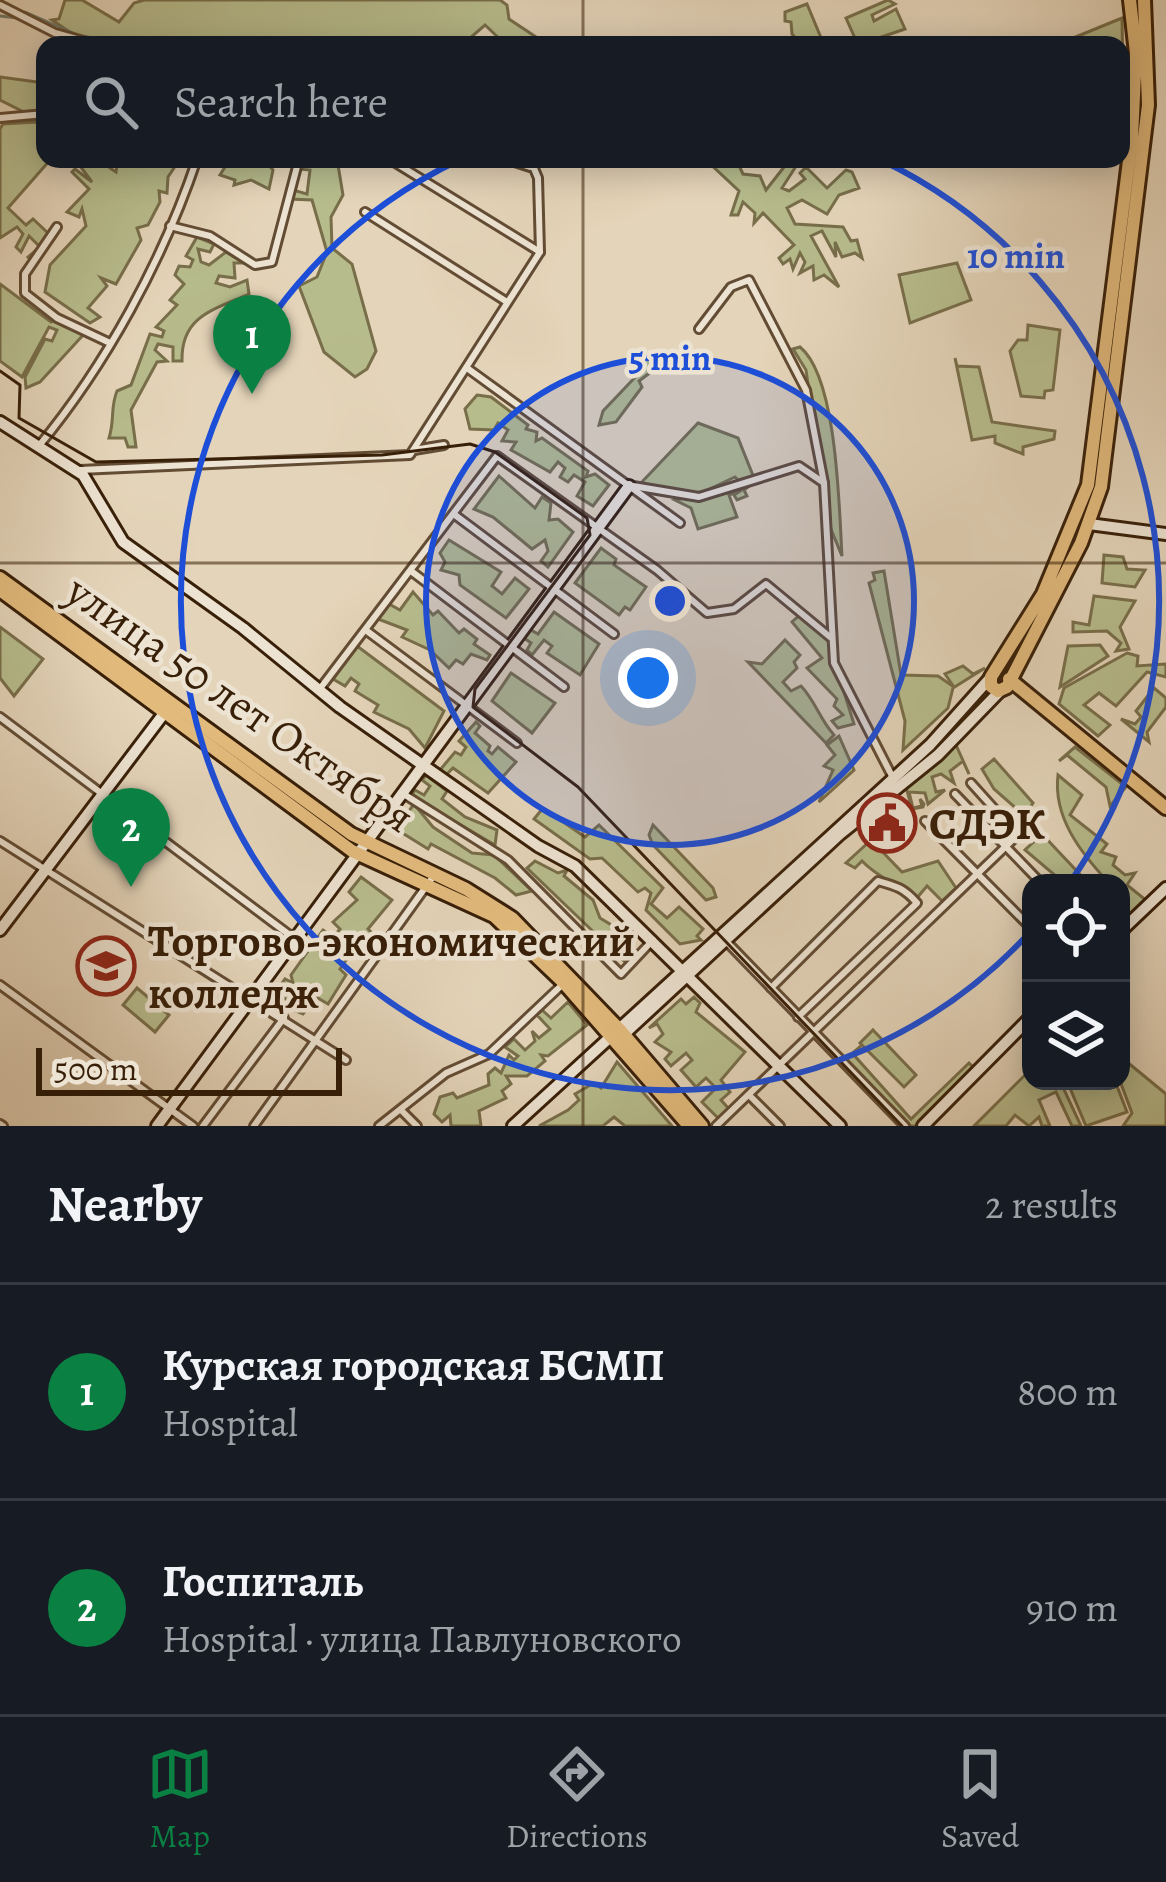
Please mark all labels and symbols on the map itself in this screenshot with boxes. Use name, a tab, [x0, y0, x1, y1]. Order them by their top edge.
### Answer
text: 10 min	[967, 231, 1065, 280]
pin: 1	[213, 295, 291, 394]
text: 5 min	[629, 333, 711, 382]
street label: улица 50 лет Октября	[53, 560, 427, 847]
centre of rings	[649, 580, 691, 622]
your location	[618, 648, 678, 708]
pin: 2	[92, 788, 170, 887]
public building icon: СДЭК	[856, 792, 918, 854]
place label: СДЭК	[929, 793, 1045, 855]
place label: Торгово-экономический колледж	[148, 910, 635, 1024]
school or university icon: Торгово-экономический колледж	[75, 935, 137, 997]
scale bar	[36, 1042, 342, 1095]

